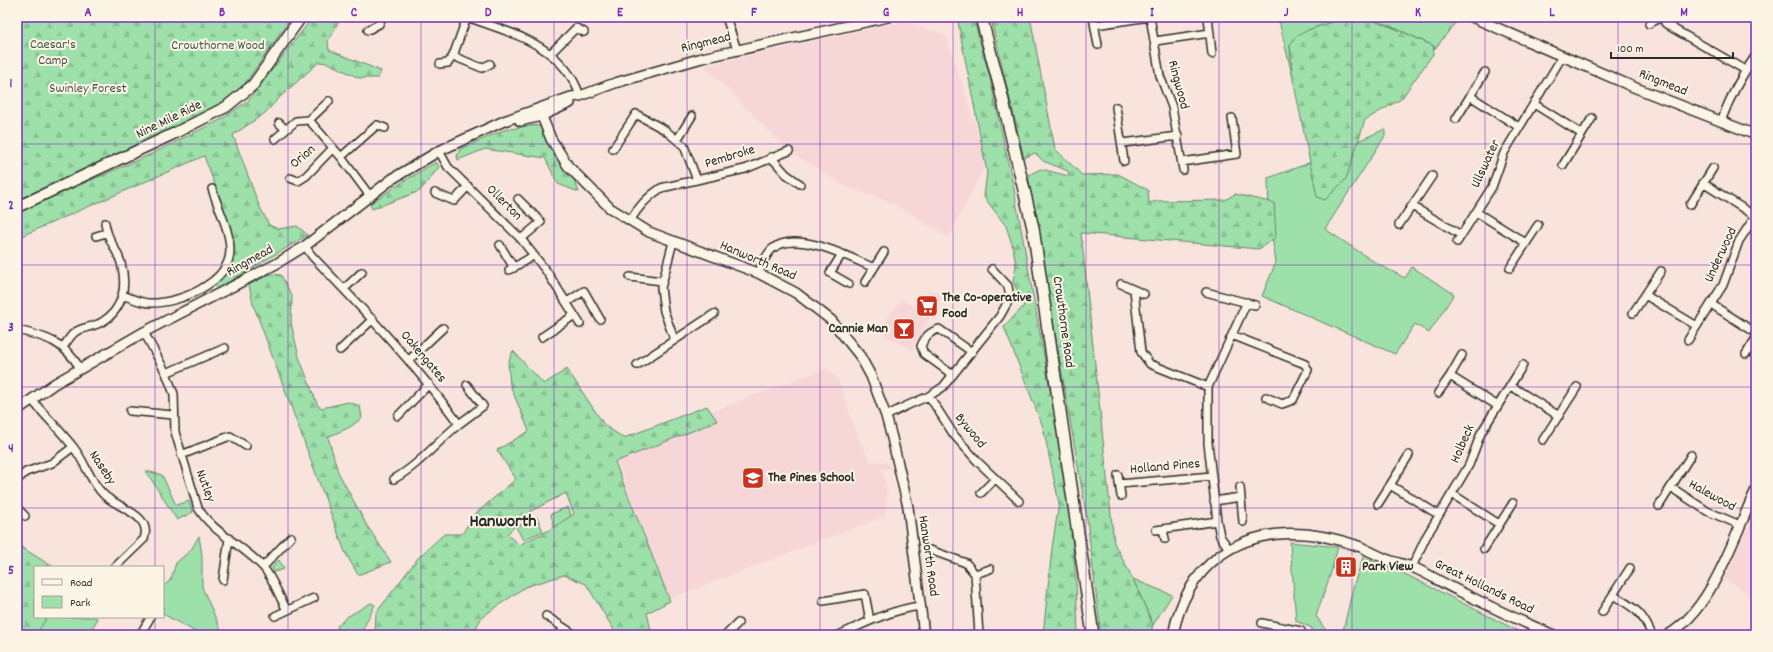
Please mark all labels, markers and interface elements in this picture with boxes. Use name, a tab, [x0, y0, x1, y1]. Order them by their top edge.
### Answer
text: A	[84, 4, 92, 23]
text: B	[219, 4, 225, 23]
text: C	[351, 4, 358, 23]
text: D	[485, 4, 492, 23]
text: E	[617, 4, 624, 23]
text: F	[751, 4, 757, 23]
text: G	[883, 4, 890, 23]
text: H	[1017, 4, 1024, 23]
text: I	[1150, 4, 1155, 23]
text: J	[1284, 4, 1289, 23]
text: K	[1415, 4, 1421, 23]
text: L	[1549, 4, 1555, 23]
text: M	[1680, 4, 1688, 23]
street label: Ringmead	[679, 27, 733, 59]
scale bar	[1611, 34, 1733, 60]
park label: Caesar's Camp	[30, 35, 76, 71]
park label: Crowthorne Wood	[171, 36, 265, 56]
text: 100 m	[1617, 41, 1644, 58]
street label: Ringwood	[1162, 58, 1194, 112]
street label: Ringmead	[1636, 64, 1690, 102]
text: 1	[10, 75, 13, 94]
park label: Swinley Forest	[49, 79, 127, 99]
street label: Nine Mile Ride	[133, 95, 205, 145]
street label: Ullswater	[1466, 136, 1506, 192]
street label: Orion	[286, 140, 320, 174]
street label: Pembroke	[702, 140, 758, 174]
street label: Ollerton	[481, 180, 527, 226]
text: 2	[8, 197, 14, 216]
street label: Underwood	[1699, 224, 1743, 286]
street label: Hanworth Road	[717, 236, 799, 286]
street label: Ringmead	[223, 240, 277, 282]
street label: Crowthorne Road	[1047, 275, 1079, 369]
place label: The Co-operative Food	[942, 288, 1032, 324]
supermarket icon: The Co-operative Food	[914, 293, 940, 319]
bar icon: Cannie Man	[891, 316, 917, 342]
text: 3	[8, 319, 14, 338]
place label: Cannie Man	[828, 319, 889, 339]
street label: Oakengates	[395, 326, 451, 388]
street label: Bywood	[950, 409, 990, 453]
street label: Holbeck	[1446, 421, 1480, 466]
text: 4	[8, 440, 14, 459]
street label: Naseby	[83, 447, 121, 489]
street label: Holland Pines	[1129, 454, 1201, 480]
school or university icon: The Pines School	[740, 465, 766, 491]
street label: Nutley	[190, 467, 220, 505]
place label: The Pines School	[768, 468, 855, 488]
street label: Halewood	[1685, 475, 1739, 517]
district label: Hanworth	[469, 510, 537, 535]
street label: Hanworth Road	[912, 514, 944, 598]
building icon: Park View	[1333, 554, 1359, 580]
street label: Great Hollands Road	[1431, 554, 1537, 620]
place label: Park View	[1362, 557, 1414, 577]
text: 5	[8, 562, 14, 581]
legend	[34, 566, 164, 618]
text: Road	[70, 575, 92, 592]
text: Park	[70, 595, 91, 612]

